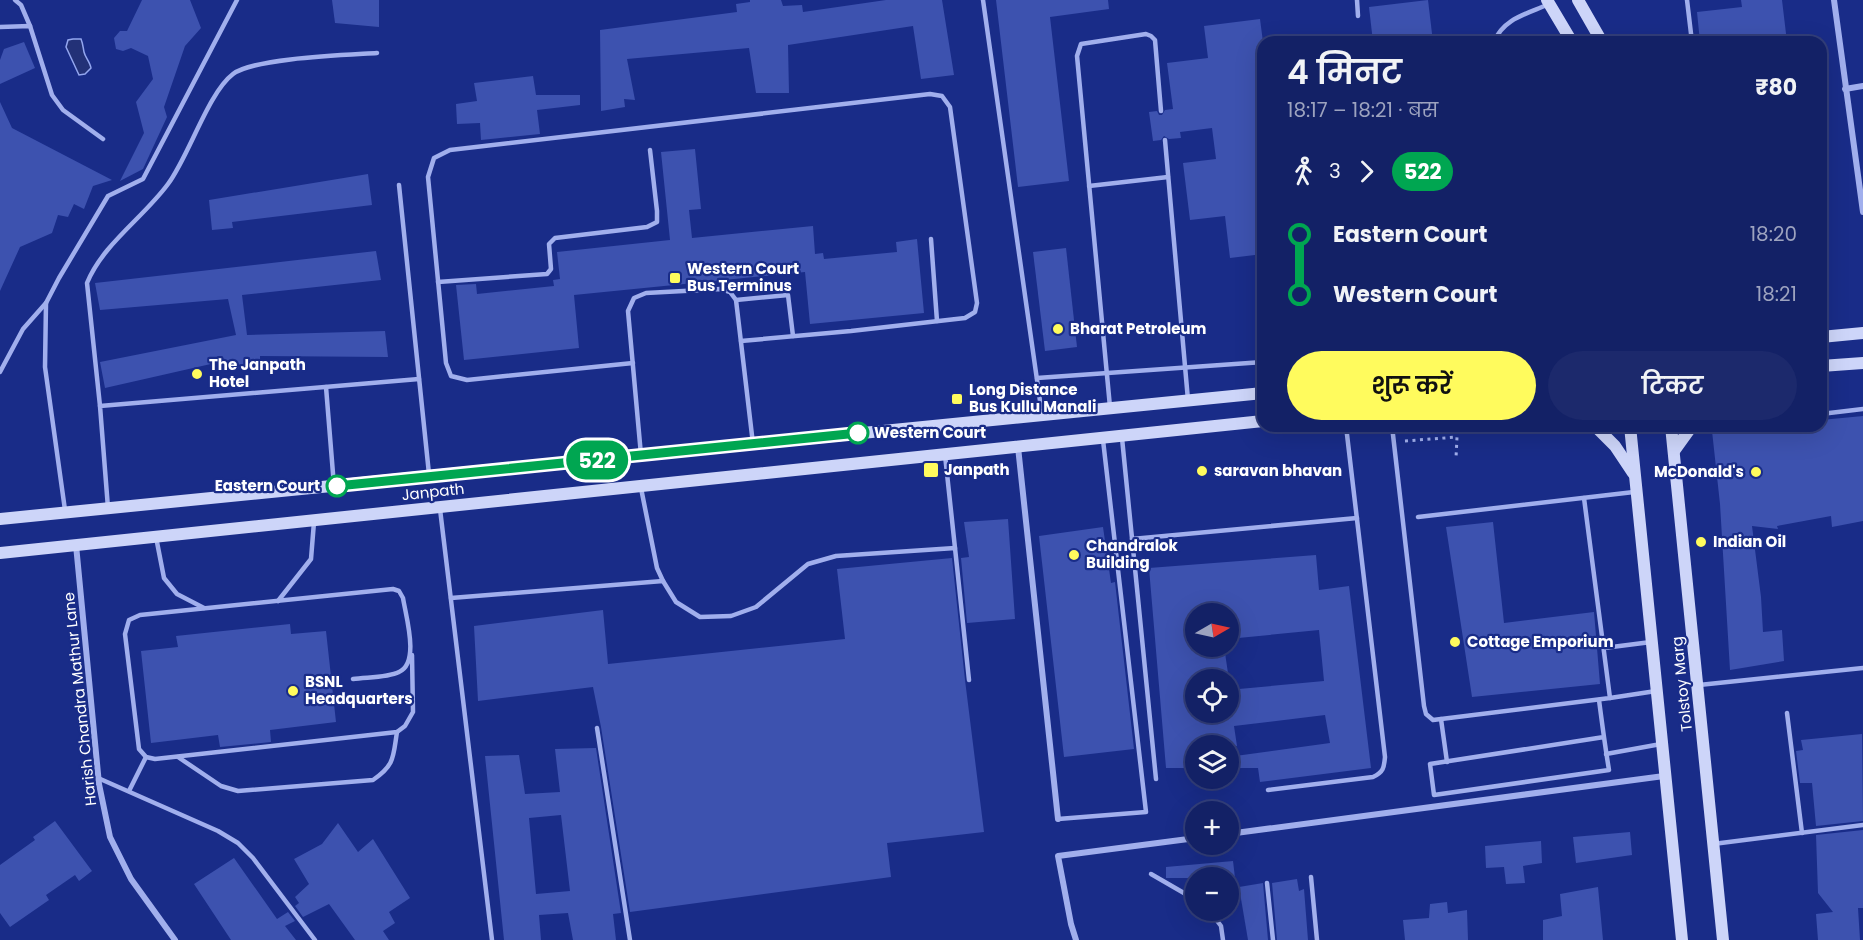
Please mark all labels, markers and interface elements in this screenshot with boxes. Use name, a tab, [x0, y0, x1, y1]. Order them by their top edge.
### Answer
text: 4 मिनट	[1287, 49, 1402, 96]
text: ₹80	[1755, 72, 1797, 103]
text: 18:17 – 18:21 · बस	[1287, 96, 1438, 124]
icon: walk	[1287, 155, 1320, 188]
icon: forward	[1350, 155, 1383, 188]
text: 3	[1329, 157, 1341, 185]
text: 522	[1404, 157, 1441, 186]
text: Eastern Court	[1333, 219, 1487, 250]
text: 18:20	[1750, 220, 1797, 248]
place label: Western Court Bus Terminus	[687, 258, 799, 296]
marker: Western Court Bus Terminus	[668, 271, 682, 285]
text: Western Court	[1333, 279, 1497, 310]
text: 18:21	[1756, 280, 1797, 308]
place label: Bharat Petroleum	[1070, 318, 1206, 339]
marker: Bharat Petroleum	[1051, 322, 1065, 336]
button: शुरू करें	[1287, 351, 1536, 420]
button: टिकट	[1548, 351, 1797, 420]
place label: The Janpath Hotel	[209, 354, 306, 392]
marker: The Janpath Hotel	[190, 367, 204, 381]
place label: Long Distance Bus Kullu Manali	[969, 379, 1096, 417]
marker: Long Distance Bus Kullu Manali	[950, 392, 964, 406]
marker: Western Court	[847, 422, 869, 444]
place label: Western Court	[874, 422, 986, 443]
line badge: 522	[562, 440, 632, 480]
text: 522	[578, 446, 616, 475]
place label: Janpath	[944, 459, 1010, 480]
place label: saravan bhavan	[1214, 460, 1342, 481]
marker: Janpath	[922, 461, 940, 479]
place label: McDonald's	[1654, 461, 1744, 482]
marker: saravan bhavan	[1195, 464, 1209, 478]
marker: McDonald's	[1749, 465, 1763, 479]
place label: Eastern Court	[215, 475, 320, 496]
marker: Eastern Court	[326, 475, 348, 497]
street label: Janpath	[401, 478, 465, 505]
place label: Indian Oil	[1713, 531, 1786, 552]
place label: Chandralok Building	[1086, 535, 1179, 573]
marker: Indian Oil	[1694, 535, 1708, 549]
marker: Chandralok Building	[1067, 548, 1081, 562]
street label: Harish Chandra Mathur Lane	[58, 591, 101, 807]
north arrow	[1185, 603, 1239, 657]
map controls	[1185, 603, 1239, 921]
place label: Cottage Emporium	[1467, 631, 1614, 652]
marker: Cottage Emporium	[1448, 635, 1462, 649]
street label: Tolstoy Marg	[1666, 635, 1697, 733]
button: locate	[1185, 669, 1239, 723]
place label: BSNL Headquarters	[305, 671, 413, 709]
marker: BSNL Headquarters	[286, 684, 300, 698]
button: layers	[1185, 735, 1239, 789]
button: +	[1185, 801, 1239, 855]
button: −	[1185, 867, 1239, 921]

